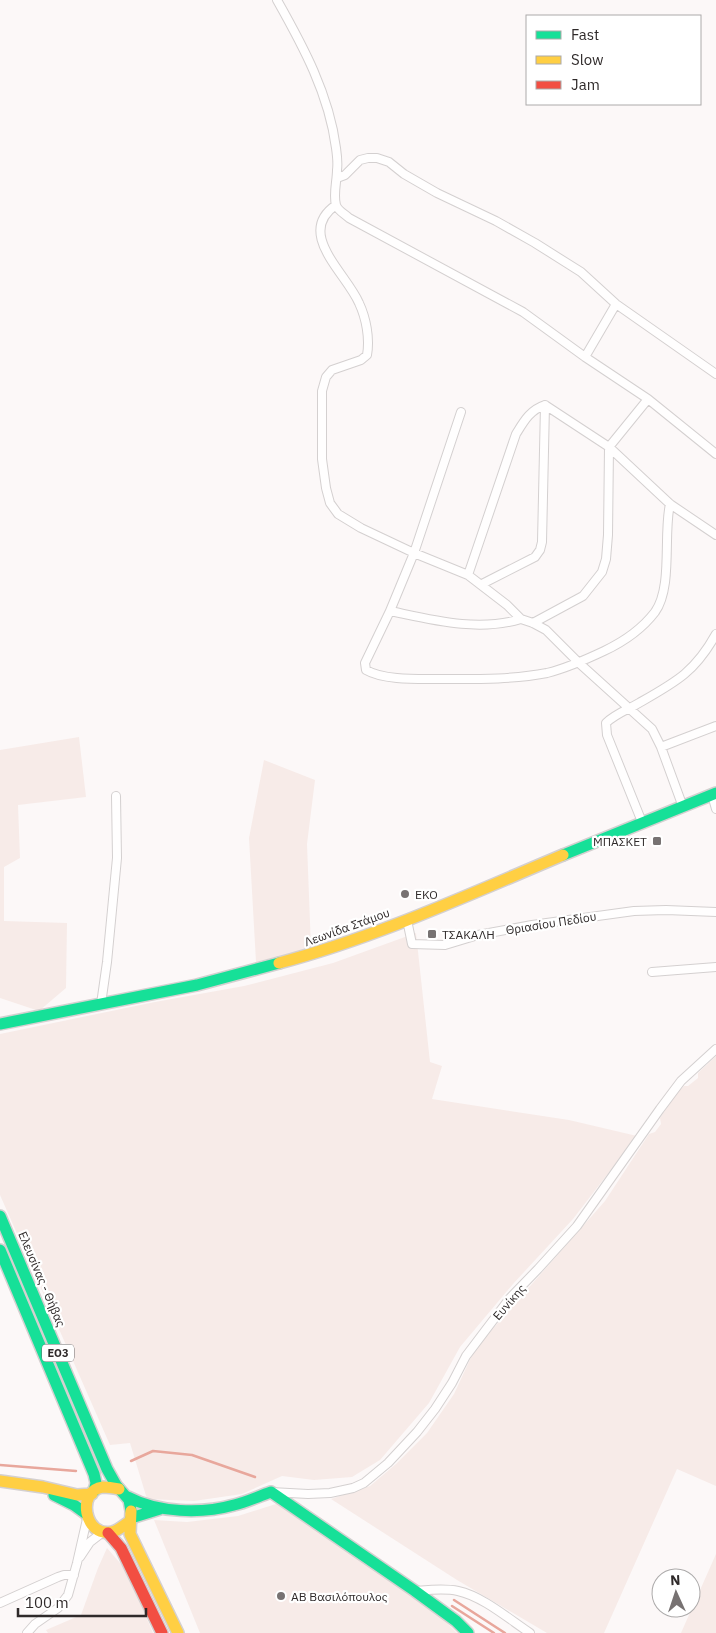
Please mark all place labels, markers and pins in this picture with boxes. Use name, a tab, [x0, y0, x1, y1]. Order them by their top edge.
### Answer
place label: ΜΠΑΣΚΕΤ	[593, 834, 647, 849]
marker: ΜΠΑΣΚΕΤ	[651, 835, 663, 847]
place label: EKO	[415, 887, 438, 902]
marker: EKO	[399, 888, 411, 900]
place label: ΤΣΑΚΑΛΗ	[442, 927, 495, 942]
marker: ΤΣΑΚΑΛΗ	[426, 928, 438, 940]
place label: ΑΒ Βασιλόπουλος	[291, 1589, 388, 1604]
marker: ΑΒ Βασιλόπουλος	[275, 1590, 287, 1602]

